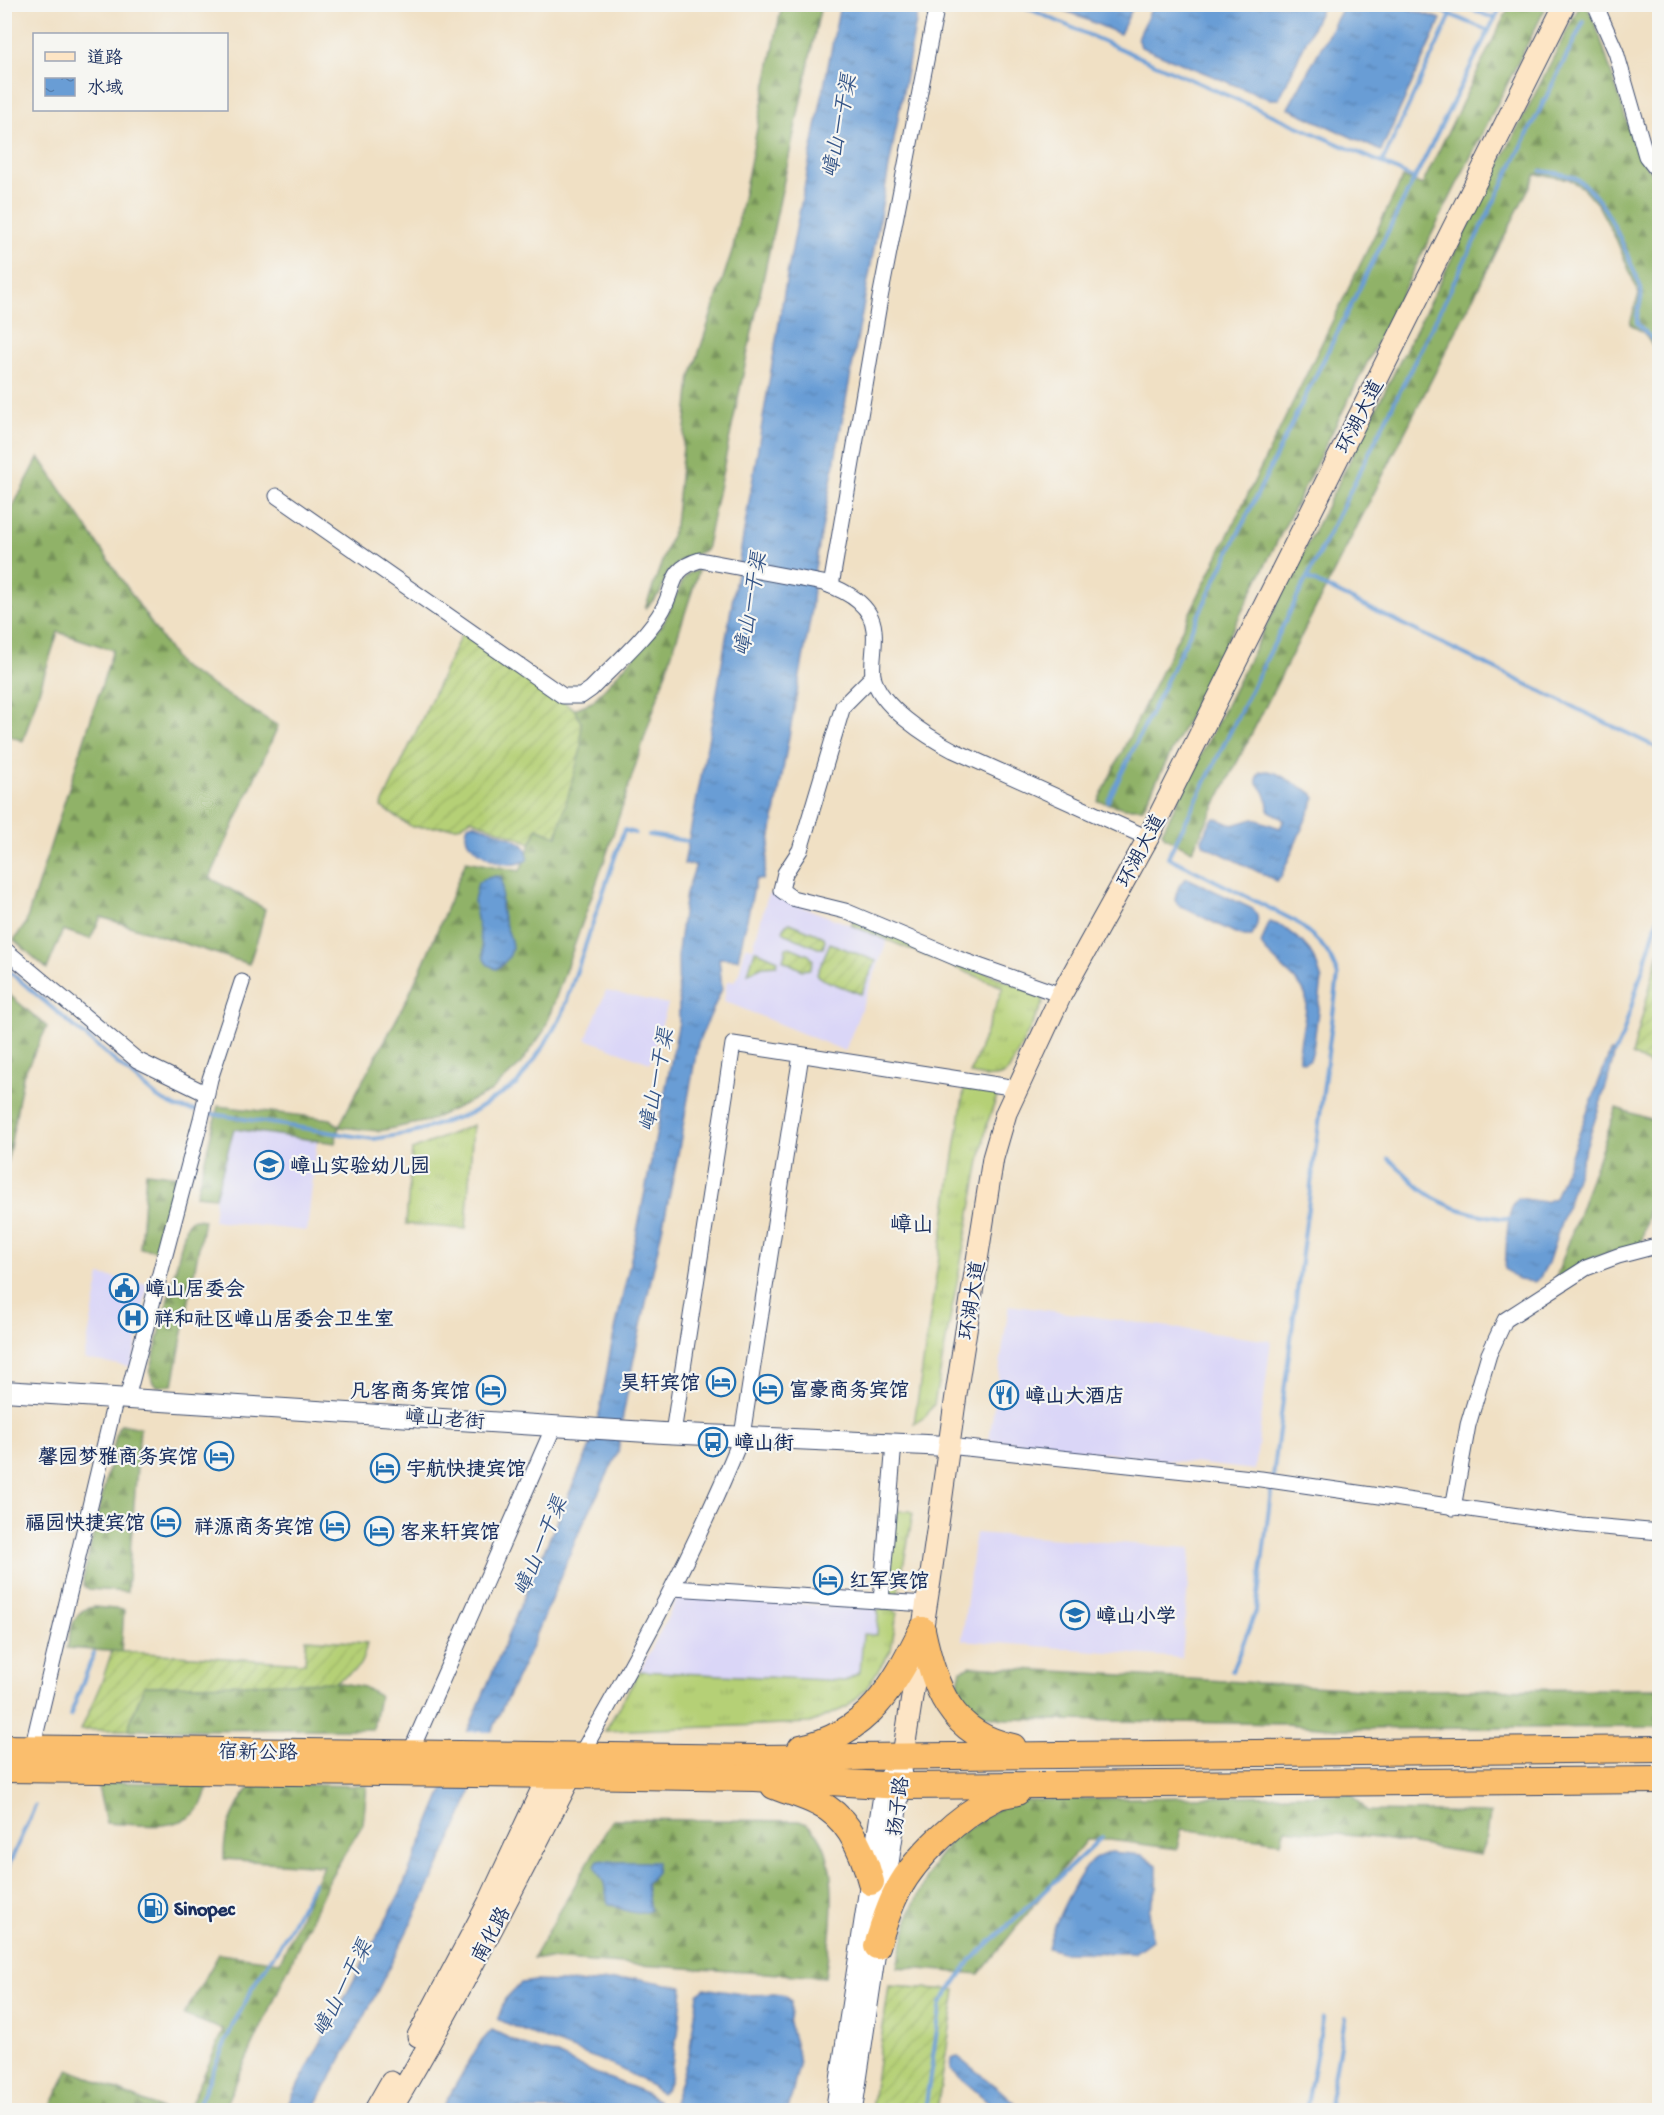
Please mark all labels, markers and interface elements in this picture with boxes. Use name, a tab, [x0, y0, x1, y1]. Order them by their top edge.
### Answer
legend	[33, 33, 228, 111]
text: 道路	[87, 48, 123, 70]
water label: 嶂山一干渠	[819, 71, 865, 181]
text: 水域	[87, 78, 123, 100]
street label: 环湖大道	[1332, 376, 1391, 458]
water label: 嶂山一干渠	[731, 549, 775, 658]
street label: 环湖大道	[1112, 810, 1172, 892]
water label: 嶂山一干渠	[636, 1025, 682, 1135]
school or university icon: 嶂山实验幼儿园	[253, 1149, 285, 1181]
place label: 嶂山实验幼儿园	[290, 1155, 430, 1180]
district label: 嶂山	[890, 1213, 934, 1240]
street label: 环湖大道	[955, 1259, 992, 1342]
public building icon: 嶂山居委会	[108, 1272, 140, 1304]
place label: 嶂山居委会	[145, 1278, 245, 1303]
hospital icon: 祥和社区嶂山居委会卫生室	[117, 1302, 149, 1334]
place label: 祥和社区嶂山居委会卫生室	[154, 1308, 394, 1333]
hotel icon: 昊轩宾馆	[705, 1366, 737, 1398]
place label: 昊轩宾馆	[620, 1372, 700, 1397]
hotel icon: 富豪商务宾馆	[752, 1373, 784, 1405]
hotel icon: 凡客商务宾馆	[475, 1374, 507, 1406]
place label: 富豪商务宾馆	[789, 1379, 909, 1404]
restaurant icon: 嶂山大酒店	[988, 1379, 1020, 1411]
place label: 凡客商务宾馆	[350, 1380, 470, 1405]
place label: 嶂山大酒店	[1025, 1385, 1125, 1410]
street label: 嶂山老街	[404, 1405, 486, 1436]
bus stop icon: 嶂山街	[697, 1426, 729, 1458]
place label: 嶂山街	[734, 1432, 794, 1457]
hotel icon: 馨园梦雅商务宾馆	[203, 1440, 235, 1472]
place label: 馨园梦雅商务宾馆	[38, 1446, 198, 1471]
hotel icon: 宇航快捷宾馆	[369, 1452, 401, 1484]
place label: 宇航快捷宾馆	[406, 1458, 526, 1483]
water label: 嶂山一干渠	[510, 1492, 576, 1601]
hotel icon: 福园快捷宾馆	[150, 1506, 182, 1538]
hotel icon: 祥源商务宾馆	[319, 1510, 351, 1542]
place label: 福园快捷宾馆	[25, 1512, 145, 1537]
hotel icon: 客来轩宾馆	[363, 1515, 395, 1547]
place label: 祥源商务宾馆	[194, 1516, 314, 1541]
place label: 客来轩宾馆	[400, 1521, 500, 1546]
hotel icon: 红军宾馆	[812, 1564, 844, 1596]
place label: 红军宾馆	[849, 1570, 929, 1595]
school or university icon: 嶂山小学	[1059, 1599, 1091, 1631]
place label: 嶂山小学	[1096, 1605, 1176, 1630]
street label: 宿新公路	[218, 1740, 299, 1767]
street label: 扬子路	[883, 1774, 916, 1838]
fuel station icon: Sinopec	[137, 1892, 169, 1924]
place label: Sinopec	[174, 1900, 236, 1923]
street label: 南化路	[467, 1902, 518, 1968]
water label: 嶂山一干渠	[309, 1935, 381, 2042]

